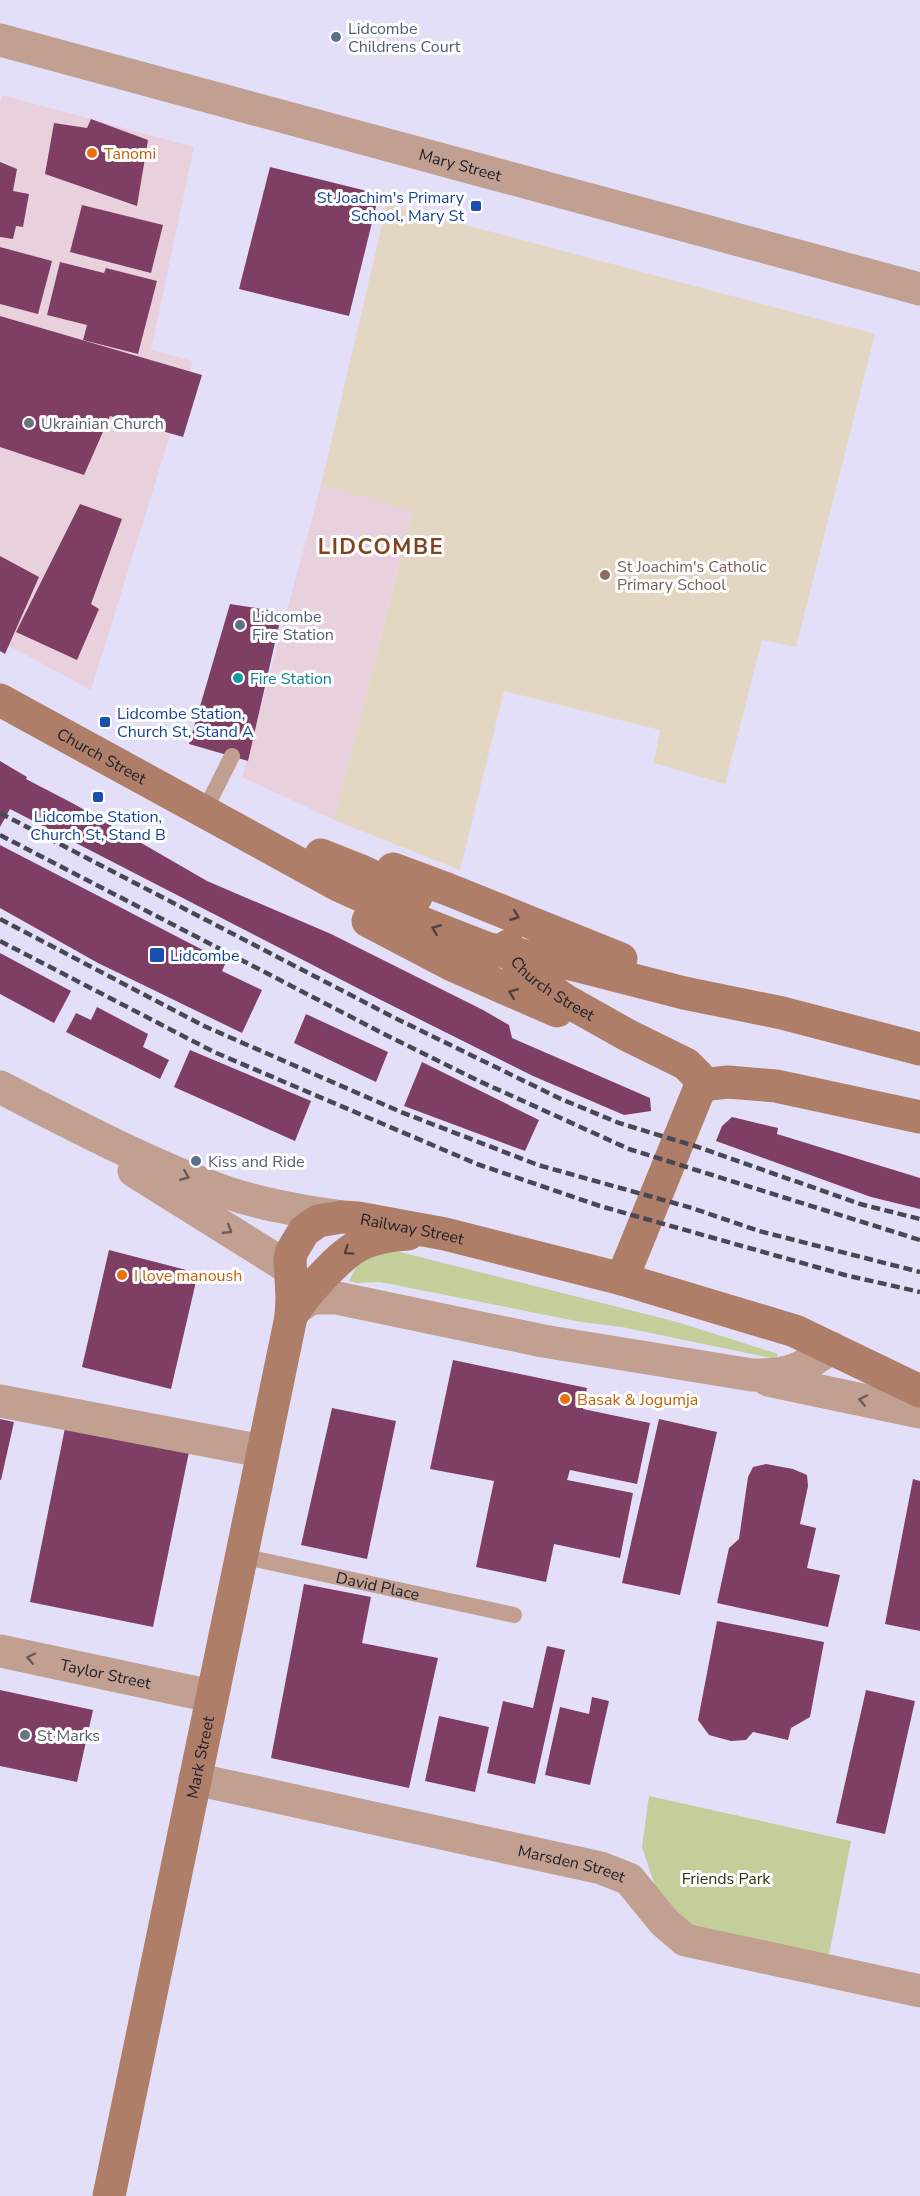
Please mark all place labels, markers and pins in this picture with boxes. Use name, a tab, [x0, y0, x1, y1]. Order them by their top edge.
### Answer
place label: Lidcombe Childrens Court	[348, 18, 461, 58]
marker: Lidcombe Childrens Court	[329, 30, 343, 44]
place label: Tanomi	[104, 143, 156, 165]
marker: Tanomi	[85, 146, 99, 160]
place label: St Joachim's Primary School, Mary St	[317, 187, 465, 227]
marker: St Joachim's Primary School, Mary St	[469, 199, 483, 213]
place label: Ukrainian Church	[41, 413, 164, 435]
marker: Ukrainian Church	[22, 416, 36, 430]
place label: St Joachim's Catholic Primary School	[617, 556, 767, 596]
marker: St Joachim's Catholic Primary School	[598, 568, 612, 582]
place label: Lidcombe Fire Station	[252, 606, 334, 646]
marker: Lidcombe Fire Station	[233, 618, 247, 632]
place label: Fire Station	[250, 668, 332, 690]
marker: Fire Station	[231, 671, 245, 685]
place label: Lidcombe Station, Church St, Stand A	[117, 703, 254, 743]
marker: Lidcombe Station, Church St, Stand A	[98, 715, 112, 729]
marker: Lidcombe Station, Church St, Stand B	[91, 790, 105, 804]
place label: Lidcombe Station, Church St, Stand B	[30, 806, 166, 846]
place label: Lidcombe	[170, 945, 239, 967]
marker: Lidcombe	[148, 946, 166, 964]
place label: Kiss and Ride	[208, 1151, 304, 1173]
marker: Kiss and Ride	[189, 1154, 203, 1168]
place label: I love manoush	[134, 1265, 242, 1287]
marker: I love manoush	[115, 1268, 129, 1282]
place label: Basak & Jogumja	[577, 1389, 698, 1411]
marker: Basak & Jogumja	[558, 1392, 572, 1406]
place label: St Marks	[37, 1725, 100, 1747]
marker: St Marks	[18, 1728, 32, 1742]

